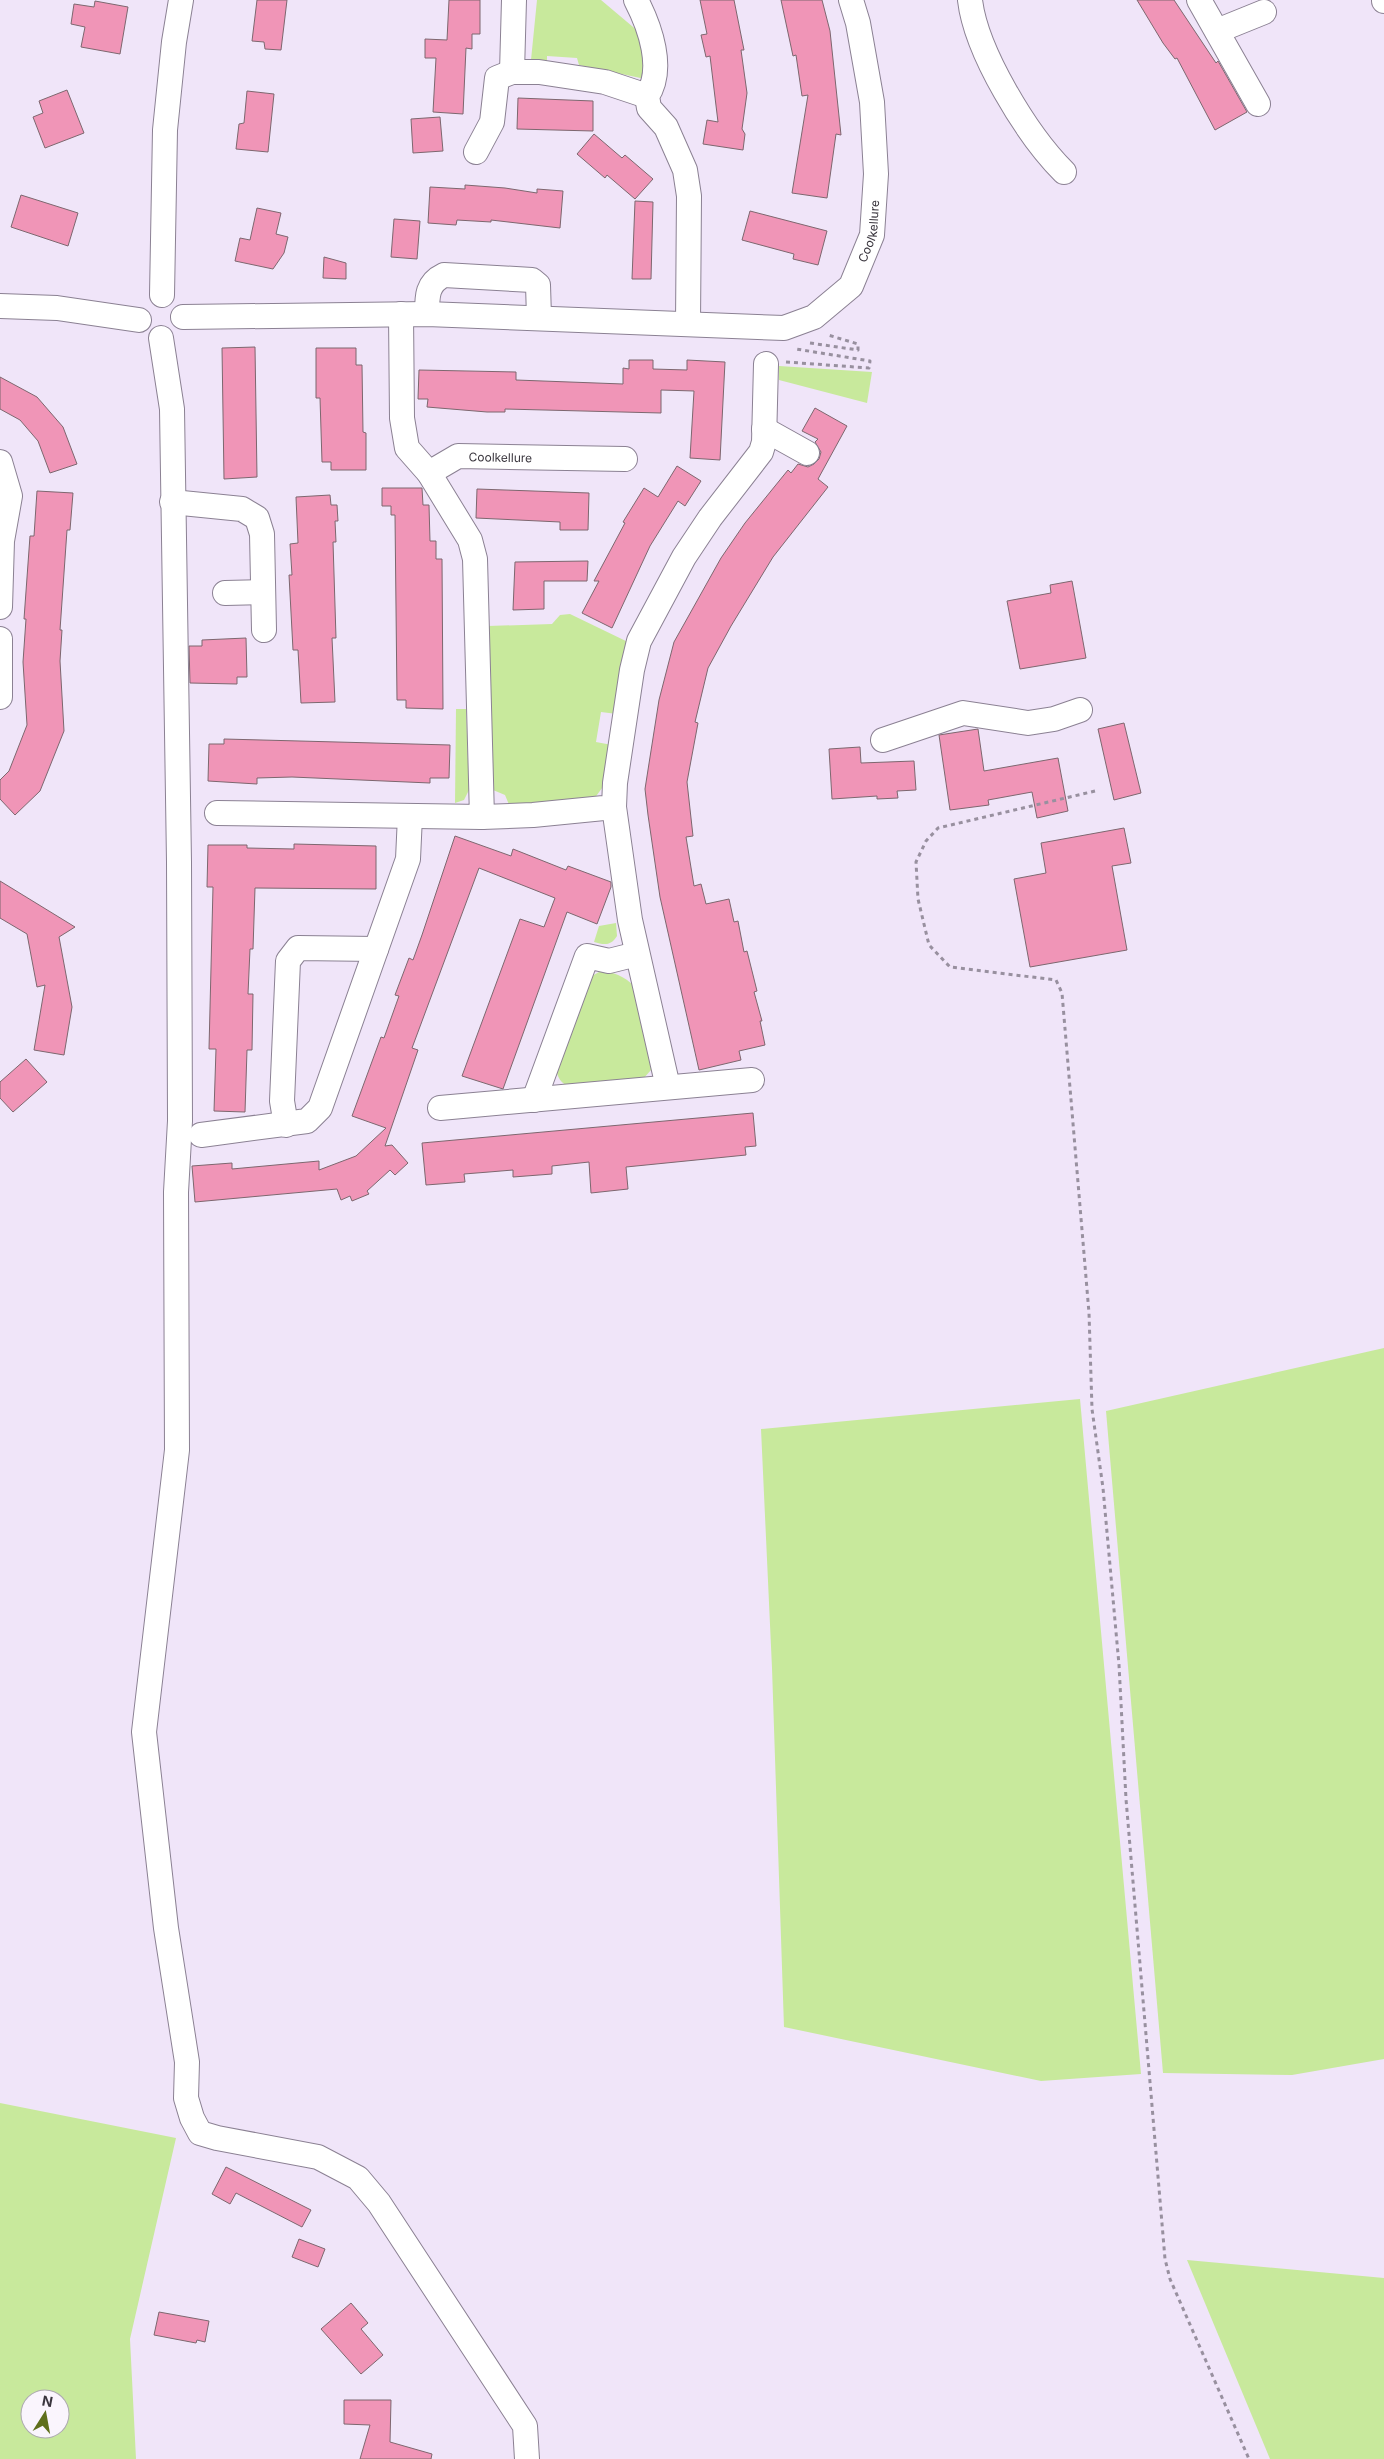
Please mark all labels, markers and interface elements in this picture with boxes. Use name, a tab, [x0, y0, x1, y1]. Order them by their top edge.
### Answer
street label: Coolkellure	[854, 199, 882, 264]
street label: Coolkellure	[468, 449, 532, 465]
north arrow	[20, 2389, 70, 2439]
text: N	[41, 2391, 54, 2410]

